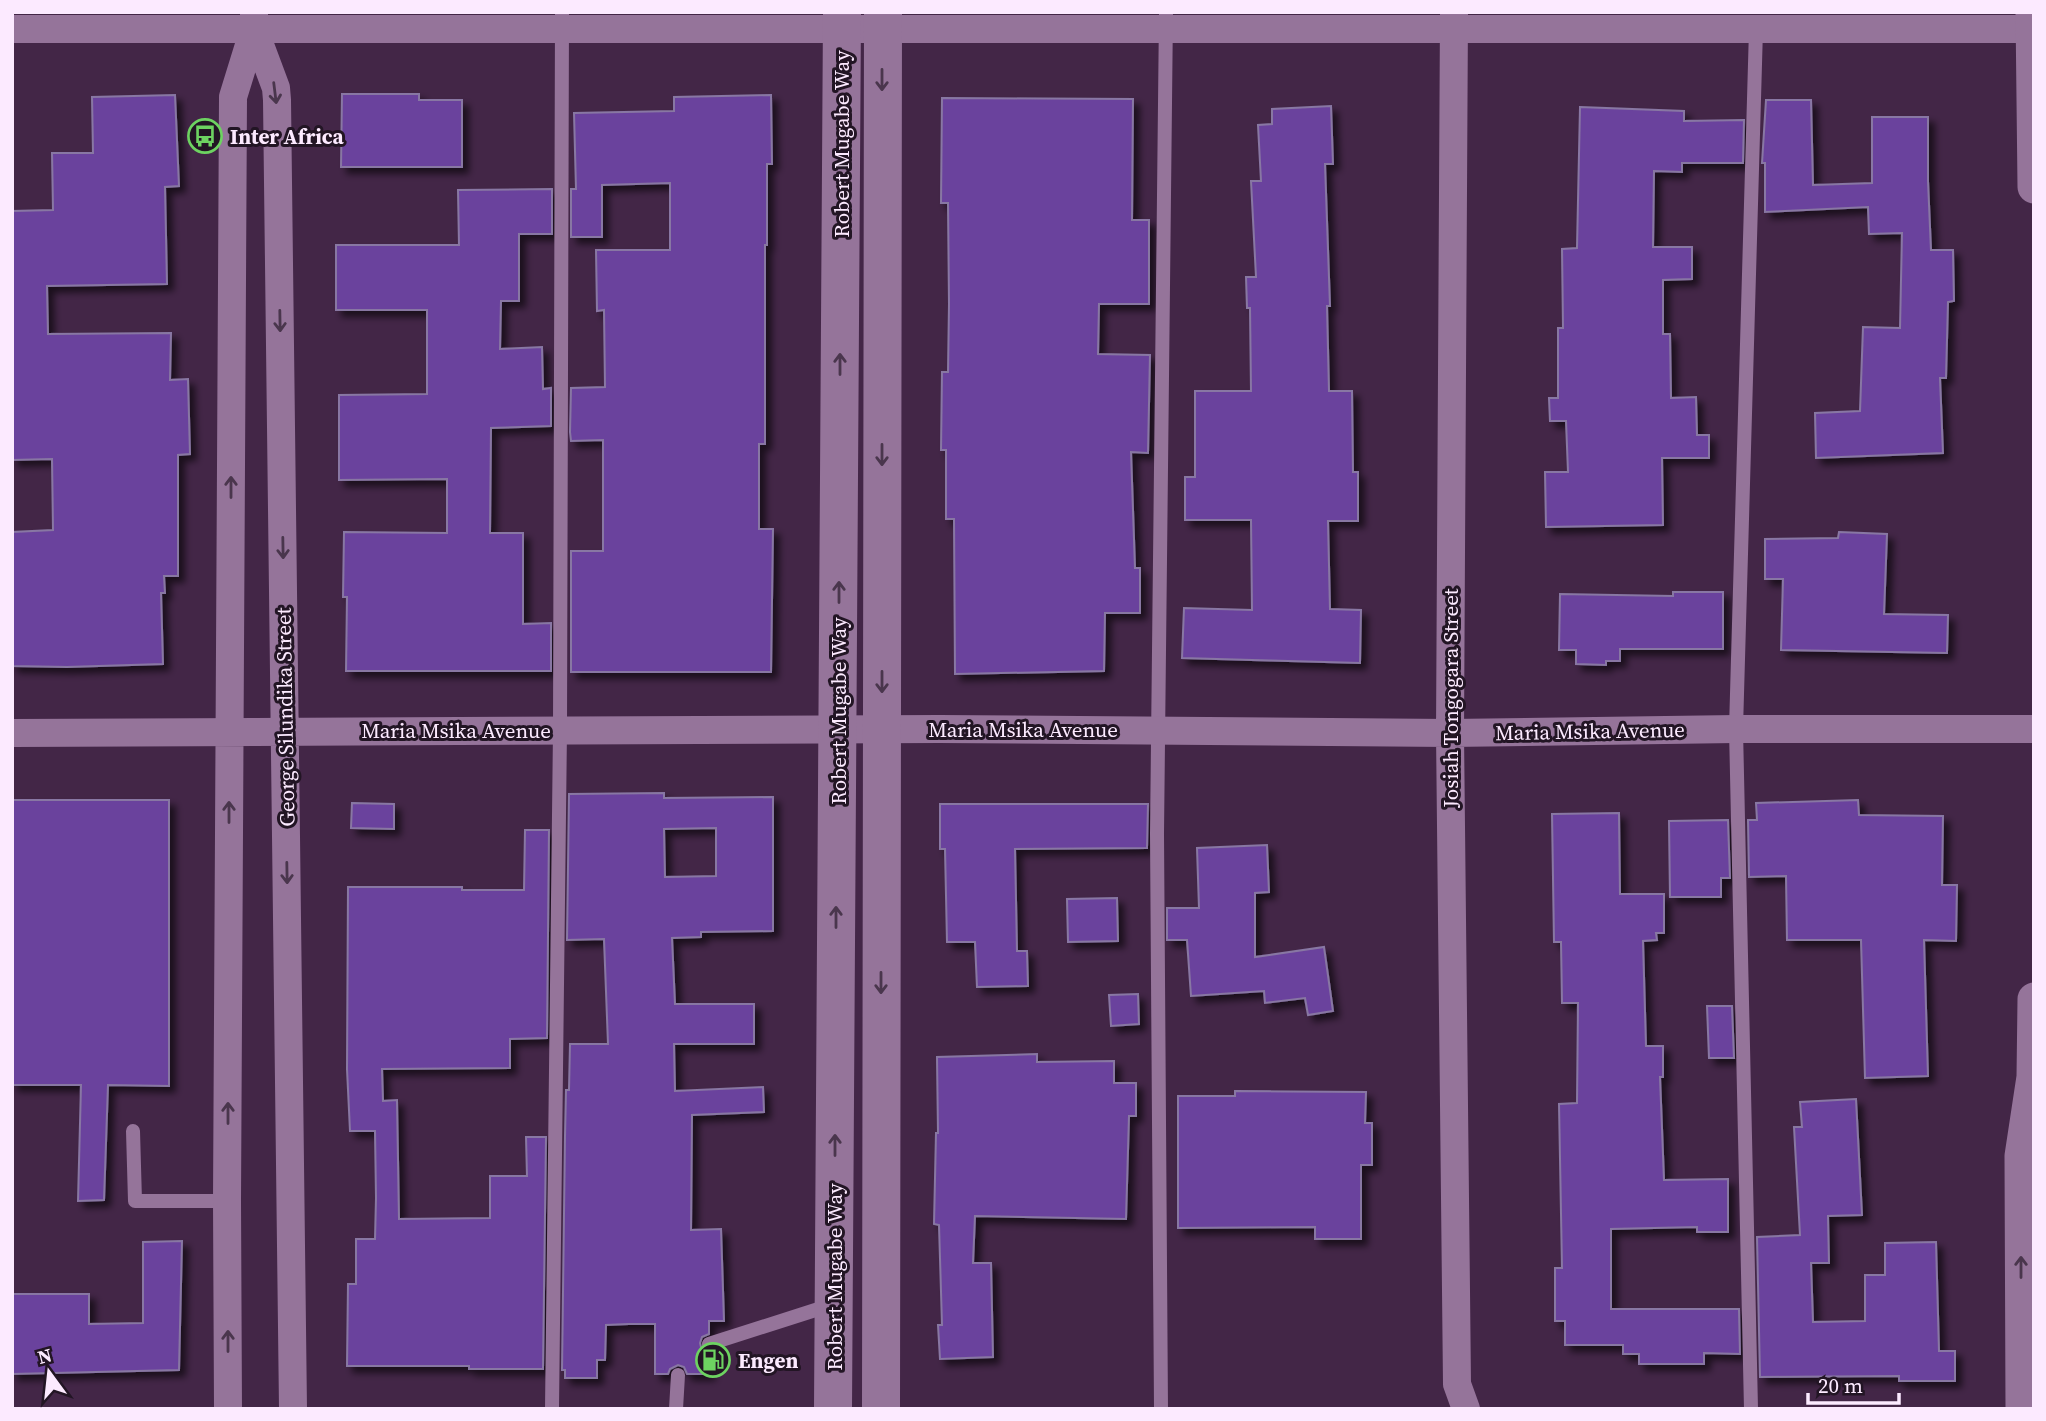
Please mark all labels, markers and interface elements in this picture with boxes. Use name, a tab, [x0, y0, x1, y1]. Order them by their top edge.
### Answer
street label: Robert Mugabe Way	[827, 50, 856, 238]
one-way arrow	[875, 69, 889, 92]
one-way arrow	[269, 81, 282, 104]
bus stop icon: Inter Africa	[186, 117, 224, 155]
place label: Inter Africa	[230, 122, 344, 151]
one-way arrow	[273, 309, 287, 332]
one-way arrow	[833, 353, 847, 376]
one-way arrow	[875, 443, 889, 466]
one-way arrow	[224, 475, 238, 498]
one-way arrow	[276, 536, 290, 559]
one-way arrow	[832, 580, 845, 603]
street label: Josiah Tongogara Street	[1436, 588, 1465, 809]
street label: George Silundika Street	[269, 607, 301, 827]
street label: Robert Mugabe Way	[824, 617, 853, 805]
one-way arrow	[875, 671, 889, 694]
street label: Maria Msika Avenue	[928, 715, 1118, 744]
street label: Maria Msika Avenue	[1495, 715, 1685, 747]
street label: Maria Msika Avenue	[361, 716, 551, 745]
one-way arrow	[222, 801, 236, 824]
one-way arrow	[280, 862, 294, 885]
one-way arrow	[829, 906, 843, 929]
one-way arrow	[874, 972, 888, 995]
one-way arrow	[221, 1102, 234, 1125]
one-way arrow	[828, 1133, 842, 1156]
street label: Robert Mugabe Way	[820, 1183, 849, 1371]
one-way arrow	[2014, 1256, 2028, 1279]
one-way arrow	[221, 1329, 235, 1352]
north arrow	[14, 1337, 84, 1407]
text: N	[35, 1341, 55, 1370]
fuel station icon: Engen	[694, 1341, 732, 1379]
place label: Engen	[738, 1346, 798, 1375]
scale bar	[1808, 1362, 1899, 1406]
text: 20 m	[1818, 1371, 1863, 1400]

